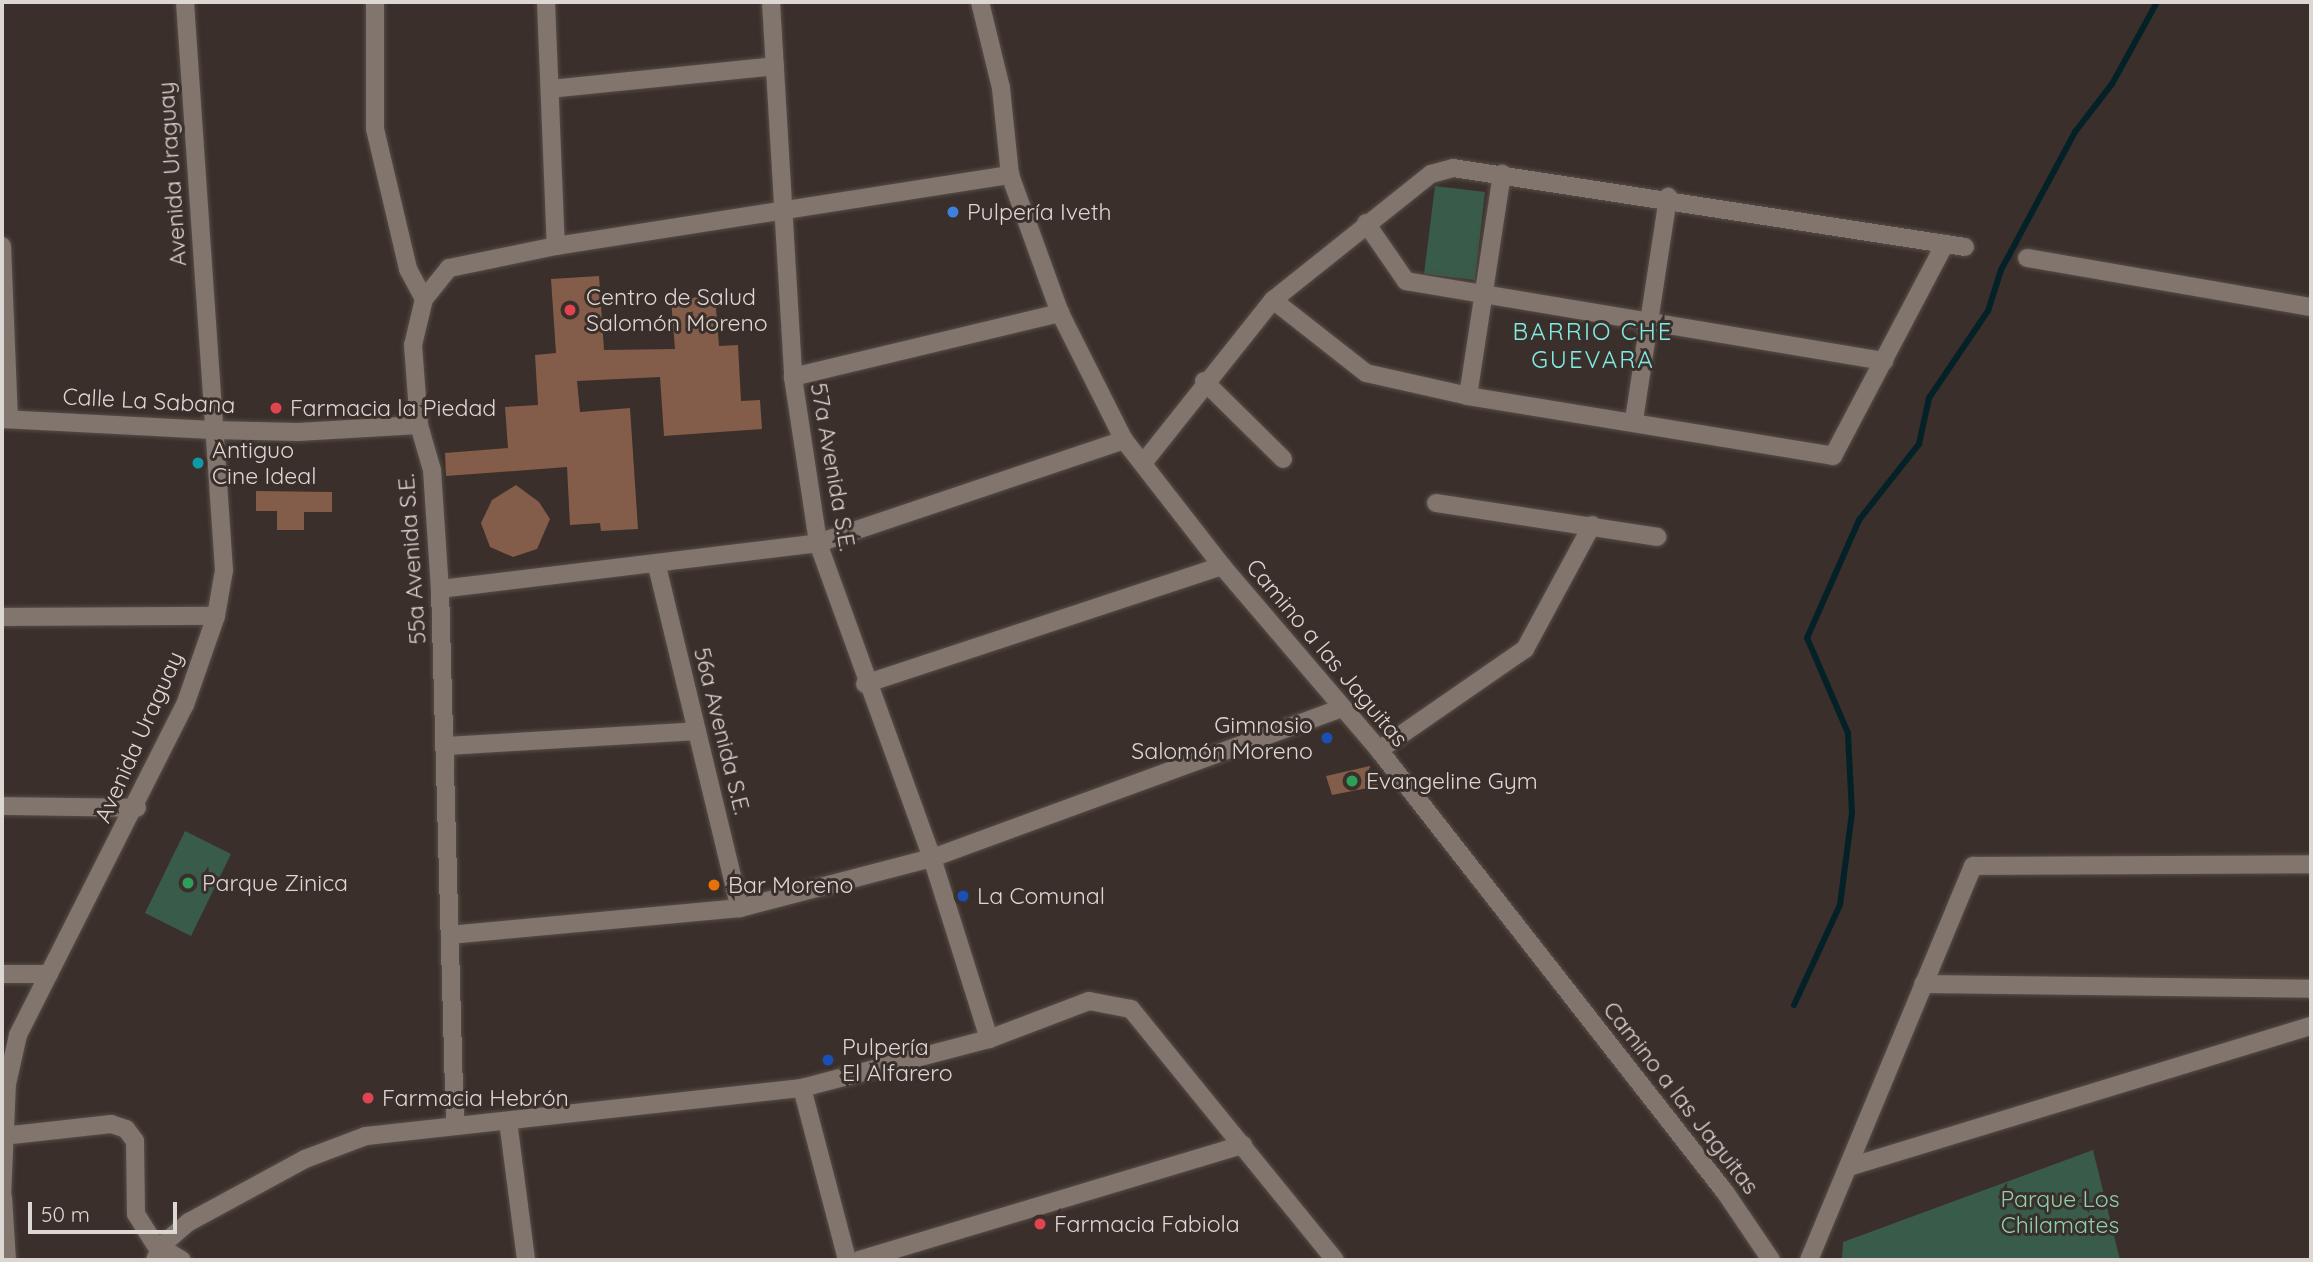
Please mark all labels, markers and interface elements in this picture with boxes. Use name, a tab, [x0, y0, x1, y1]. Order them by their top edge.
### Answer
street label: Avenida Uraguay	[152, 81, 192, 267]
place label: Pulpería Iveth	[967, 198, 1112, 226]
marker: Pulpería Iveth	[945, 204, 961, 220]
place label: Centro de Salud Salomón Moreno	[586, 283, 768, 337]
marker: Centro de Salud Salomón Moreno	[560, 300, 580, 320]
district label: BARRIO CHE GUEVARA	[1514, 318, 1672, 374]
street label: 57a Avenida S.E.	[805, 381, 861, 553]
street label: Calle La Sabana	[62, 383, 236, 419]
place label: Farmacia la Piedad	[290, 394, 496, 422]
marker: Farmacia la Piedad	[268, 400, 284, 416]
place label: Antiguo Cine Ideal	[212, 436, 317, 490]
marker: Antiguo Cine Ideal	[190, 455, 206, 471]
street label: 55a Avenida S.E.	[392, 473, 432, 645]
street label: Camino a las Jaguitas	[1240, 553, 1414, 753]
street label: 56a Avenida S.E.	[688, 645, 756, 817]
street label: Avenida Uraguay	[89, 647, 189, 827]
place label: Gimnasio Salomón Moreno	[1131, 711, 1313, 765]
marker: Gimnasio Salomón Moreno	[1319, 730, 1335, 746]
place label: Evangeline Gym	[1366, 767, 1538, 795]
marker: Evangeline Gym	[1344, 773, 1360, 789]
place label: Parque Zinica	[202, 869, 348, 897]
place label: Bar Moreno	[728, 871, 853, 899]
marker: Parque Zinica	[180, 875, 196, 891]
marker: Bar Moreno	[706, 877, 722, 893]
place label: La Comunal	[977, 882, 1105, 910]
marker: La Comunal	[955, 888, 971, 904]
street label: Camino a las Jaguitas	[1597, 996, 1765, 1200]
place label: Pulpería El Alfarero	[842, 1033, 953, 1087]
marker: Pulpería El Alfarero	[820, 1052, 836, 1068]
place label: Farmacia Hebrón	[382, 1084, 569, 1112]
marker: Farmacia Hebrón	[360, 1090, 376, 1106]
park label: Parque Los Chilamates	[2000, 1185, 2120, 1239]
scale bar	[32, 1188, 180, 1232]
text: 50 m	[41, 1201, 90, 1227]
place label: Farmacia Fabiola	[1054, 1210, 1240, 1238]
marker: Farmacia Fabiola	[1032, 1216, 1048, 1232]

